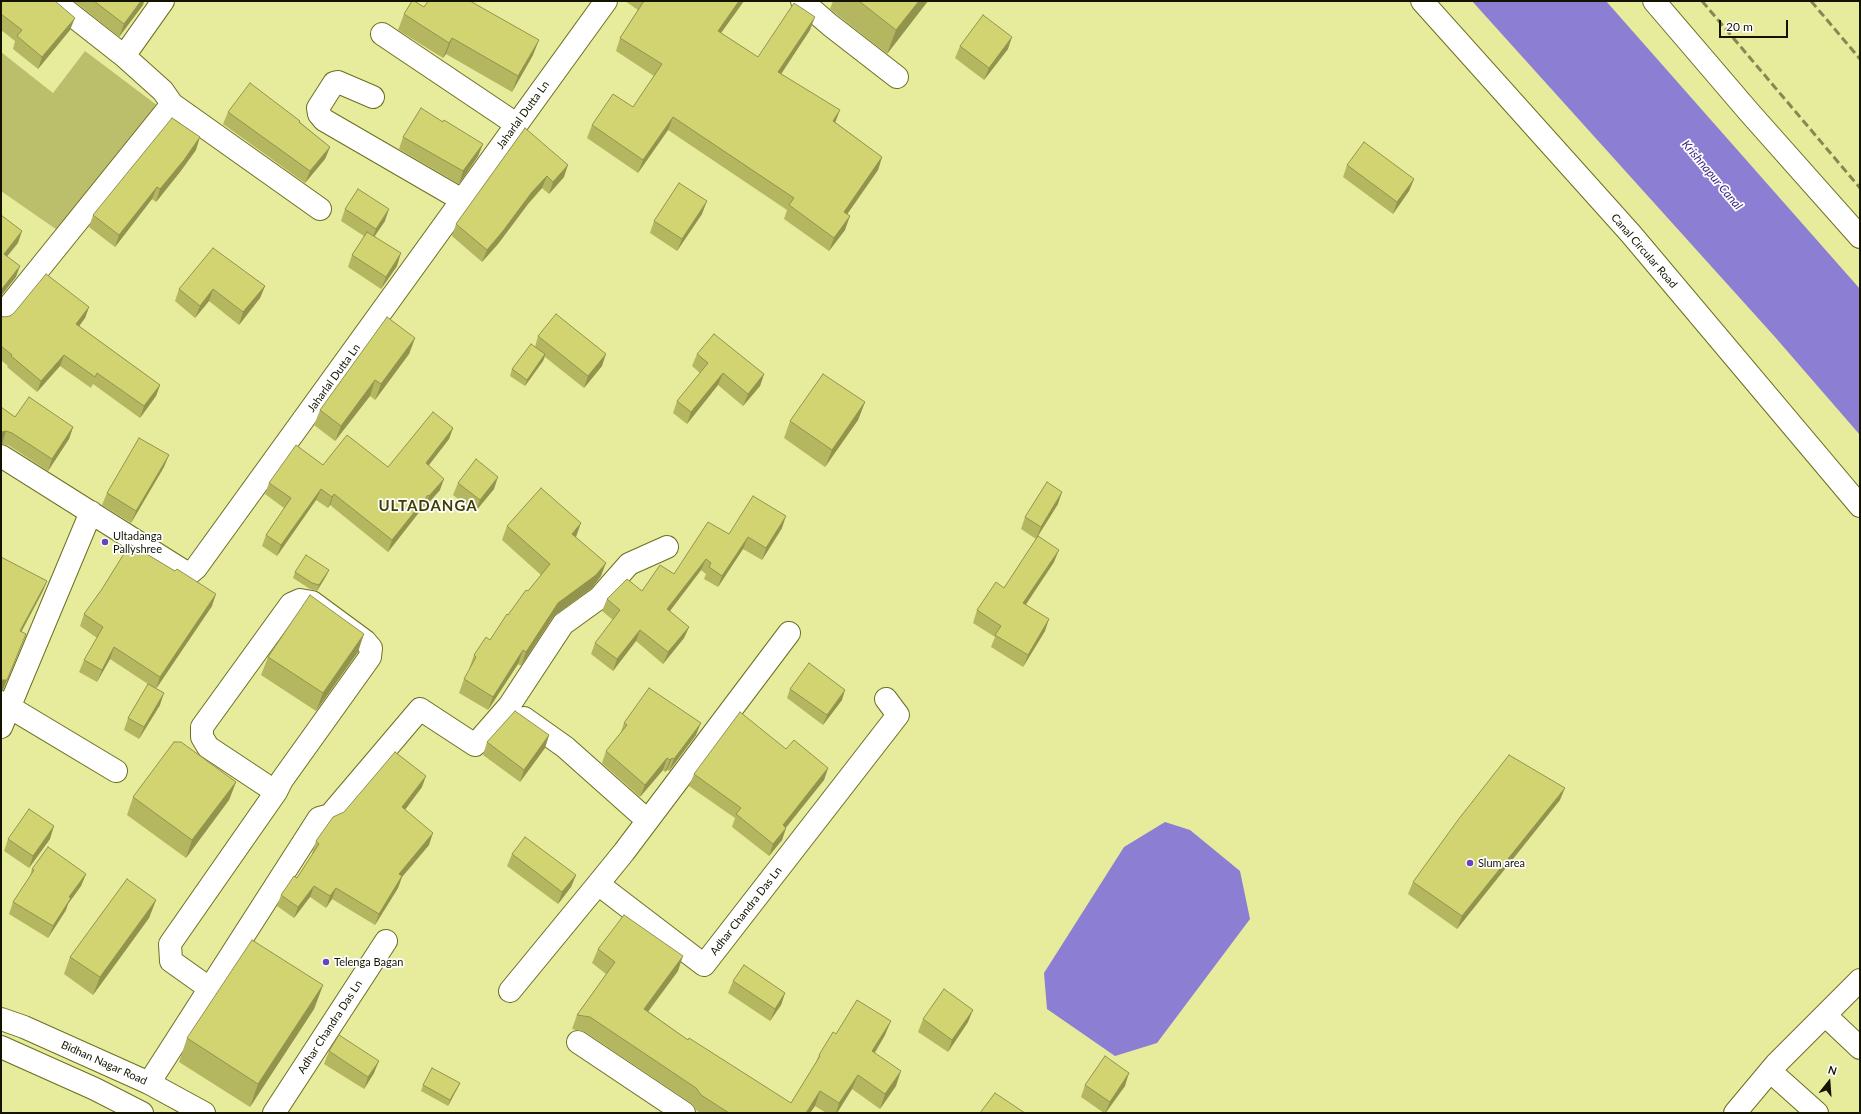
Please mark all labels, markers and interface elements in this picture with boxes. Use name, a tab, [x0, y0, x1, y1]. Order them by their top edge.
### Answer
scale bar	[1721, 12, 1790, 38]
text: 20 m	[1726, 19, 1753, 34]
street label: Jaharlal Dutta Ln	[494, 78, 552, 152]
water label: Krishnapur Canal	[1679, 137, 1745, 213]
street label: Canal Circular Road	[1608, 211, 1680, 291]
street label: Jaharlal Dutta Ln	[305, 341, 363, 415]
district label: ULTADANGA	[378, 497, 478, 515]
place label: Ultadanga Pallyshree	[113, 529, 162, 555]
marker: Ultadanga Pallyshree	[100, 537, 110, 547]
place label: Slum area	[1478, 856, 1525, 870]
marker: Slum area	[1465, 858, 1475, 868]
street label: Adhar Chandra Das Ln	[707, 864, 785, 958]
place label: Telenga Bagan	[334, 955, 403, 969]
marker: Telenga Bagan	[321, 957, 331, 967]
street label: Adhar Chandra Das Ln	[295, 978, 365, 1076]
street label: Bidhan Nagar Road	[59, 1038, 149, 1088]
north arrow	[1809, 1062, 1849, 1102]
text: N	[1827, 1063, 1839, 1078]

